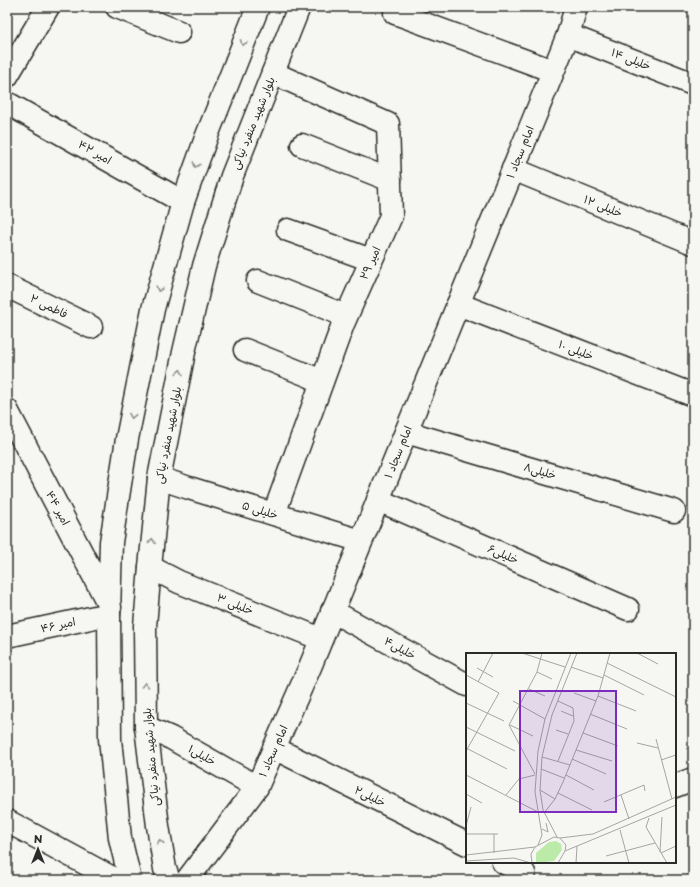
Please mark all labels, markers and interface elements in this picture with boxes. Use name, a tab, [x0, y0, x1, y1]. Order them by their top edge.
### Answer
one-way arrow	[240, 40, 248, 47]
street label: خلیلی ۱۴	[609, 43, 653, 74]
street label: بلوار شهید منفرد نیاکی	[226, 74, 279, 172]
street label: امام سجاد ۱	[501, 123, 539, 181]
street label: امیر ۴۲	[75, 135, 115, 168]
one-way arrow	[193, 161, 201, 168]
street label: خلیلی ۱۲	[581, 190, 625, 221]
street label: امیر ۲۹	[355, 243, 384, 282]
one-way arrow	[155, 285, 164, 292]
street label: فاطمی ۲	[27, 289, 71, 322]
street label: خلیلی ۱۰	[556, 335, 596, 364]
one-way arrow	[175, 369, 184, 375]
street label: بلوار شهید منفرد نیاکی	[150, 385, 185, 485]
one-way arrow	[128, 413, 136, 419]
street label: امام سجاد ۱	[379, 423, 417, 481]
street label: خلیلی۸	[522, 458, 558, 483]
street label: امیر ۴۴	[42, 487, 75, 528]
street label: خلیلی ۵	[240, 496, 280, 523]
one-way arrow	[148, 538, 157, 544]
street label: خلیلی۶	[485, 539, 521, 568]
street label: خلیلی ۳	[214, 589, 256, 619]
street label: امیر ۴۶	[39, 613, 77, 637]
street label: خلیلی۴	[381, 632, 419, 663]
inset map	[466, 653, 676, 863]
one-way arrow	[141, 682, 149, 688]
street label: بلوار شهید منفرد نیاکی	[138, 707, 163, 807]
street label: امام سجاد ۱	[254, 722, 292, 780]
street label: خلیلی۱	[185, 740, 219, 769]
street label: خلیلی۲	[352, 781, 389, 810]
north arrow	[18, 829, 58, 869]
text: N	[34, 830, 43, 847]
one-way arrow	[157, 839, 165, 845]

